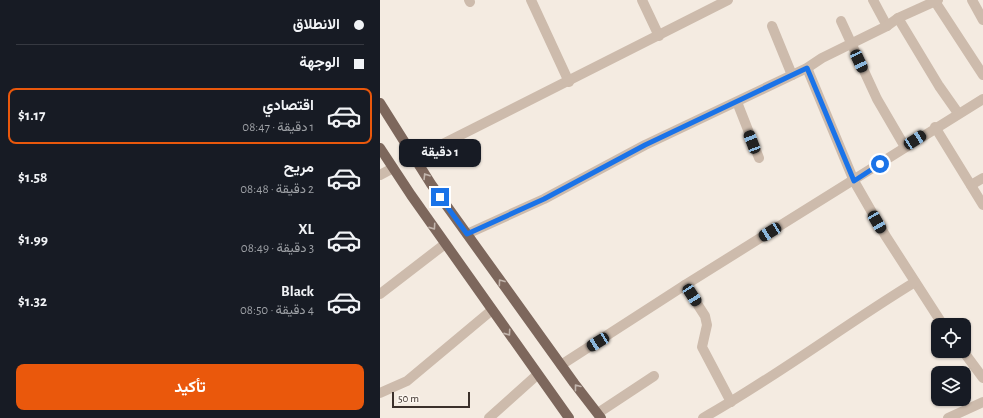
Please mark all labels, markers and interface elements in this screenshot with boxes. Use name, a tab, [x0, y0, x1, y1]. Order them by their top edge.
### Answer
text: الانطلاق	[293, 17, 340, 32]
car	[848, 48, 870, 74]
text: الوجهة	[299, 55, 340, 70]
text: اقتصادي	[262, 98, 314, 113]
icon: car	[326, 98, 362, 134]
text: $1.17	[18, 108, 45, 123]
text: 1 دقيقة · 08:47	[242, 121, 314, 134]
car	[902, 128, 928, 152]
car	[742, 129, 762, 155]
callout: 1 دقيقة	[399, 139, 481, 167]
text: 1 دقيقة	[421, 146, 459, 159]
route start	[871, 155, 889, 173]
text: مريح	[284, 160, 314, 175]
icon: car	[326, 160, 362, 196]
text: $1.58	[18, 170, 47, 185]
one-way arrow	[423, 173, 430, 180]
text: 2 دقيقة · 08:48	[240, 183, 314, 196]
route end	[431, 188, 449, 206]
car	[866, 209, 888, 235]
car	[757, 221, 783, 243]
text: XL	[298, 222, 314, 237]
icon: car	[326, 222, 362, 258]
one-way arrow	[428, 222, 435, 229]
text: $1.99	[18, 232, 48, 247]
text: 3 دقيقة · 08:49	[241, 242, 314, 255]
one-way arrow	[499, 279, 506, 286]
car	[680, 282, 704, 308]
text: Black	[281, 284, 314, 299]
icon: car	[326, 284, 362, 320]
text: $1.32	[18, 294, 47, 309]
text: 4 دقيقة · 08:50	[240, 304, 314, 317]
map controls	[931, 318, 971, 406]
button: locate	[931, 318, 971, 358]
one-way arrow	[503, 329, 511, 336]
car	[585, 331, 611, 353]
button: تأكيد	[16, 364, 364, 410]
button: layers	[931, 366, 971, 406]
one-way arrow	[575, 385, 582, 392]
scale bar	[392, 390, 470, 409]
text: 50 m	[398, 393, 419, 404]

